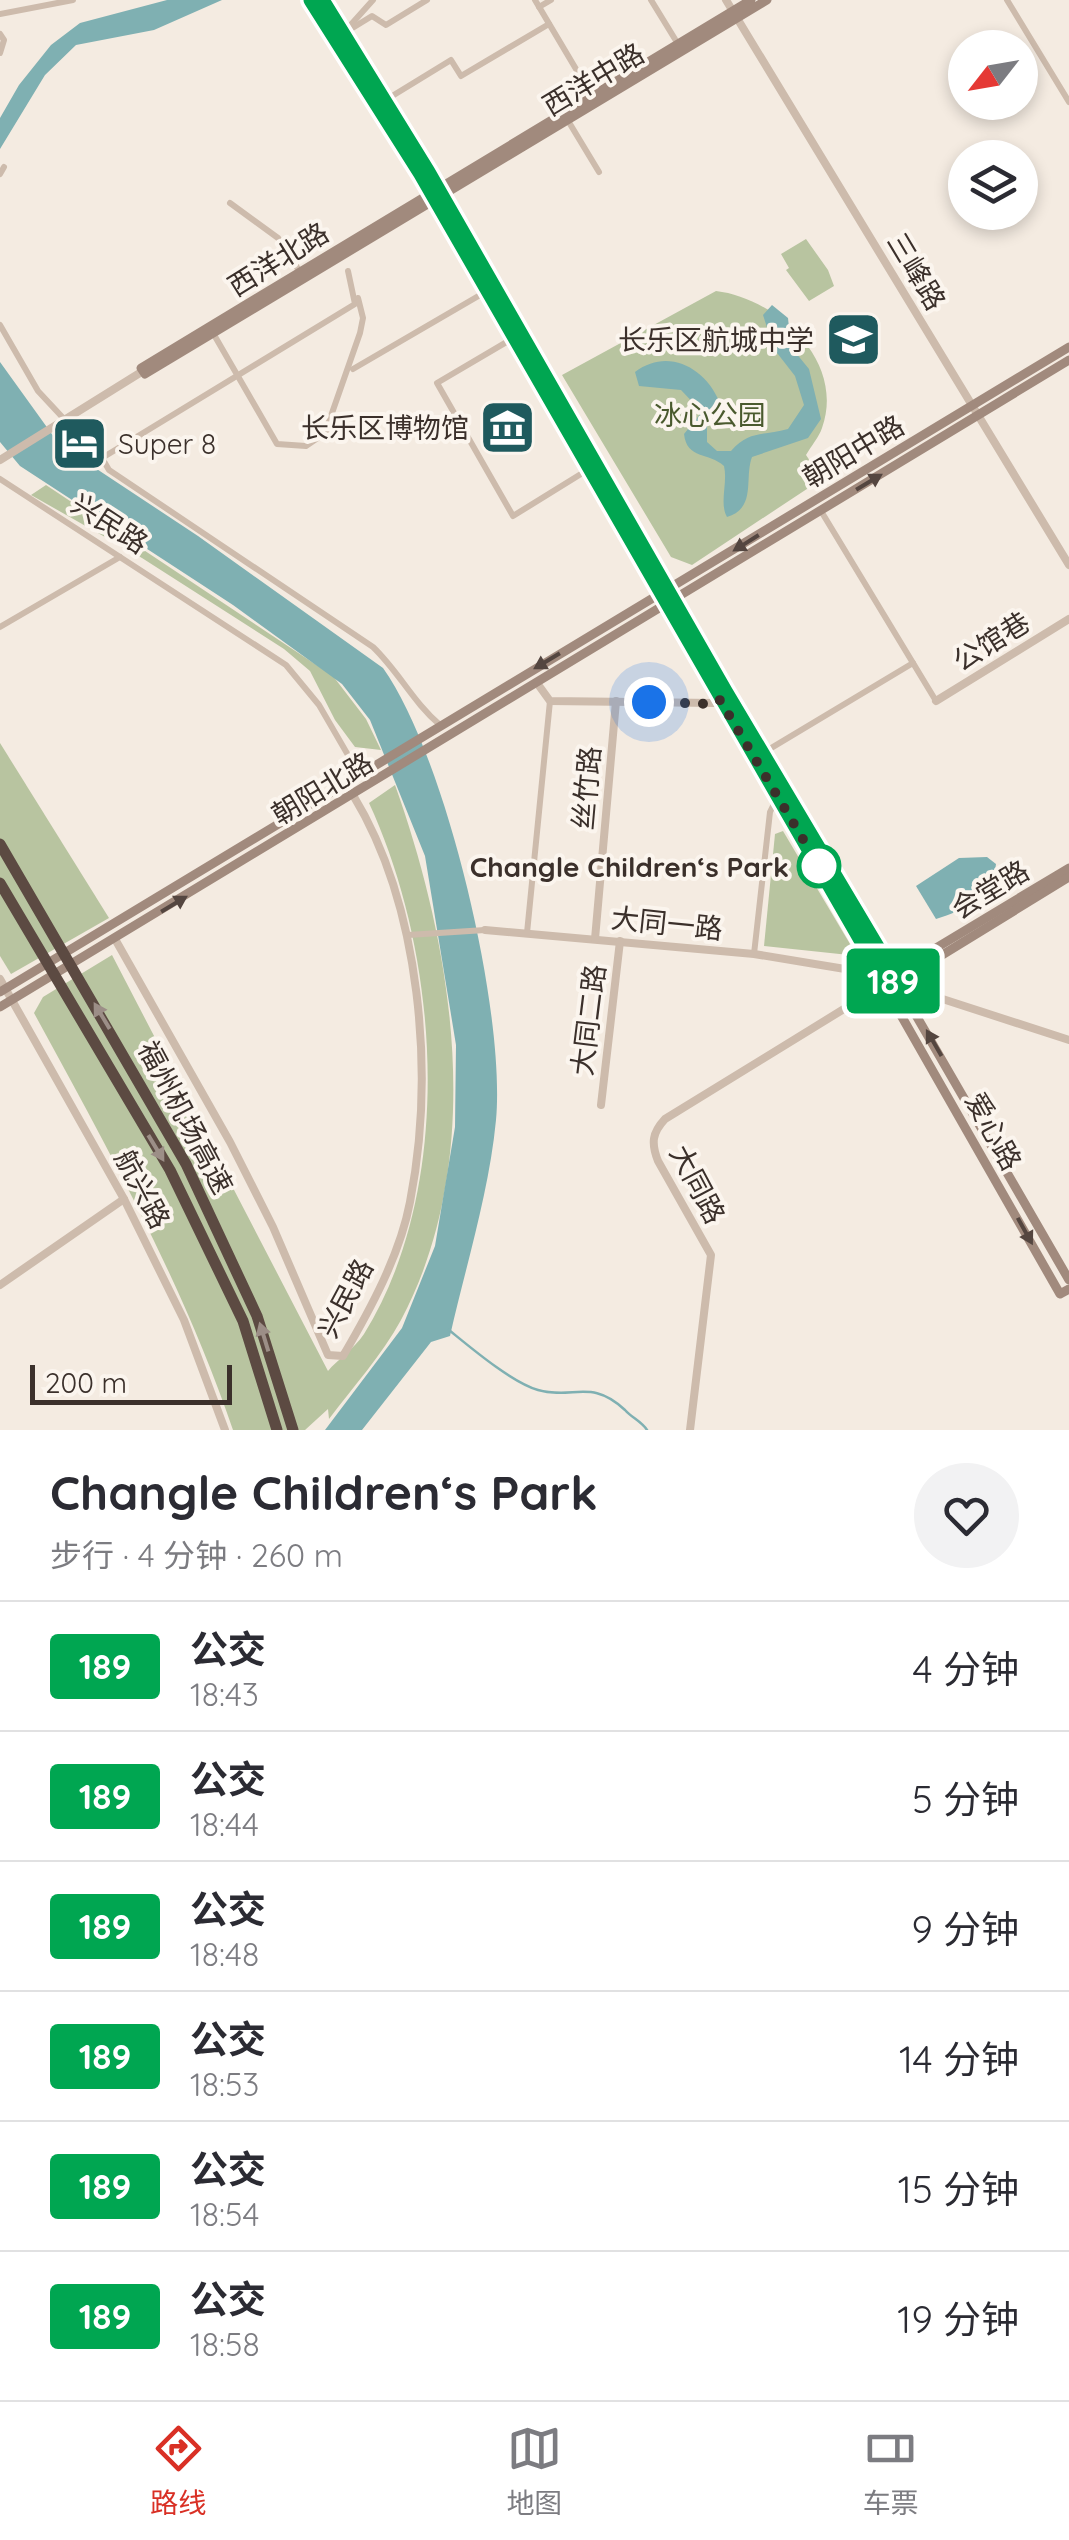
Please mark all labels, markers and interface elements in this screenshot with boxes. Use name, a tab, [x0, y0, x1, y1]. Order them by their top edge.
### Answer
north arrow	[948, 30, 1038, 120]
map controls	[948, 30, 1038, 230]
street label: 西洋中路	[536, 35, 650, 123]
button: layers	[948, 140, 1038, 230]
street label: 西洋北路	[221, 214, 335, 304]
street label: 三峰路	[880, 226, 954, 316]
school or university icon: 长乐区航城中学	[823, 309, 883, 369]
place label: 长乐区航城中学	[618, 322, 814, 357]
museum icon: 长乐区博物馆	[478, 397, 538, 457]
park label: 冰心公园	[654, 397, 766, 432]
street label: 朝阳中路	[796, 407, 910, 495]
place label: 长乐区博物馆	[301, 410, 469, 445]
hotel icon: Super 8	[49, 413, 109, 473]
place label: Super 8	[118, 426, 216, 461]
one-way arrow	[855, 474, 883, 491]
street label: 兴民路	[65, 485, 155, 561]
one-way arrow	[733, 533, 760, 551]
street label: 公馆巷	[946, 604, 1036, 678]
one-way arrow	[533, 652, 561, 669]
your location	[624, 677, 674, 727]
street label: 朝阳北路	[265, 744, 379, 832]
street label: 丝竹路	[565, 745, 607, 831]
marker: Changle Children‘s Park	[798, 845, 840, 887]
place label: Changle Children‘s Park	[470, 849, 789, 884]
street label: 会堂路	[945, 852, 1035, 926]
one-way arrow	[160, 895, 188, 913]
street label: 大同一路	[609, 900, 725, 946]
line badge: 189	[836, 948, 950, 1014]
text: 189	[867, 959, 919, 1003]
street label: 大同二路	[564, 962, 612, 1078]
one-way arrow	[94, 1002, 111, 1030]
one-way arrow	[925, 1029, 943, 1057]
street label: 福州机场高速	[131, 1035, 241, 1199]
street label: 爱心路	[958, 1086, 1030, 1176]
one-way arrow	[147, 1134, 164, 1162]
street label: 大同路	[663, 1139, 733, 1229]
street label: 航兴路	[108, 1144, 178, 1234]
one-way arrow	[1015, 1217, 1033, 1245]
street label: 兴民路	[310, 1253, 380, 1343]
one-way arrow	[256, 1321, 271, 1352]
scale bar	[30, 1360, 232, 1404]
text: 200 m	[45, 1365, 127, 1400]
text: Changle Children‘s Park	[50, 1462, 598, 1522]
button: heart	[914, 1463, 1019, 1568]
text: 步行 · 4 分钟 · 260 m	[50, 1535, 343, 1575]
text: 公交	[190, 1625, 266, 1673]
text: 189	[79, 1644, 131, 1688]
text: 4 分钟	[913, 1645, 1019, 1693]
text: 18:43	[190, 1674, 259, 1714]
text: 公交	[190, 1755, 266, 1803]
text: 189	[79, 1774, 131, 1818]
text: 5 分钟	[912, 1775, 1019, 1823]
text: 18:44	[190, 1804, 259, 1844]
text: 公交	[190, 1885, 266, 1933]
text: 189	[79, 1904, 131, 1948]
text: 9 分钟	[911, 1905, 1019, 1953]
text: 18:48	[190, 1934, 259, 1974]
text: 公交	[190, 2015, 266, 2063]
text: 189	[79, 2034, 131, 2078]
text: 14 分钟	[899, 2035, 1019, 2083]
text: 18:53	[190, 2064, 259, 2104]
text: 公交	[190, 2145, 266, 2193]
text: 189	[79, 2164, 131, 2208]
text: 15 分钟	[898, 2165, 1019, 2213]
text: 18:54	[190, 2194, 259, 2234]
text: 公交	[190, 2275, 266, 2323]
text: 189	[79, 2294, 131, 2338]
text: 19 分钟	[897, 2295, 1019, 2343]
text: 18:58	[190, 2324, 260, 2364]
tab: 路线	[150, 2421, 206, 2521]
tab: 地图	[506, 2421, 563, 2521]
tab: 车票	[863, 2421, 919, 2521]

